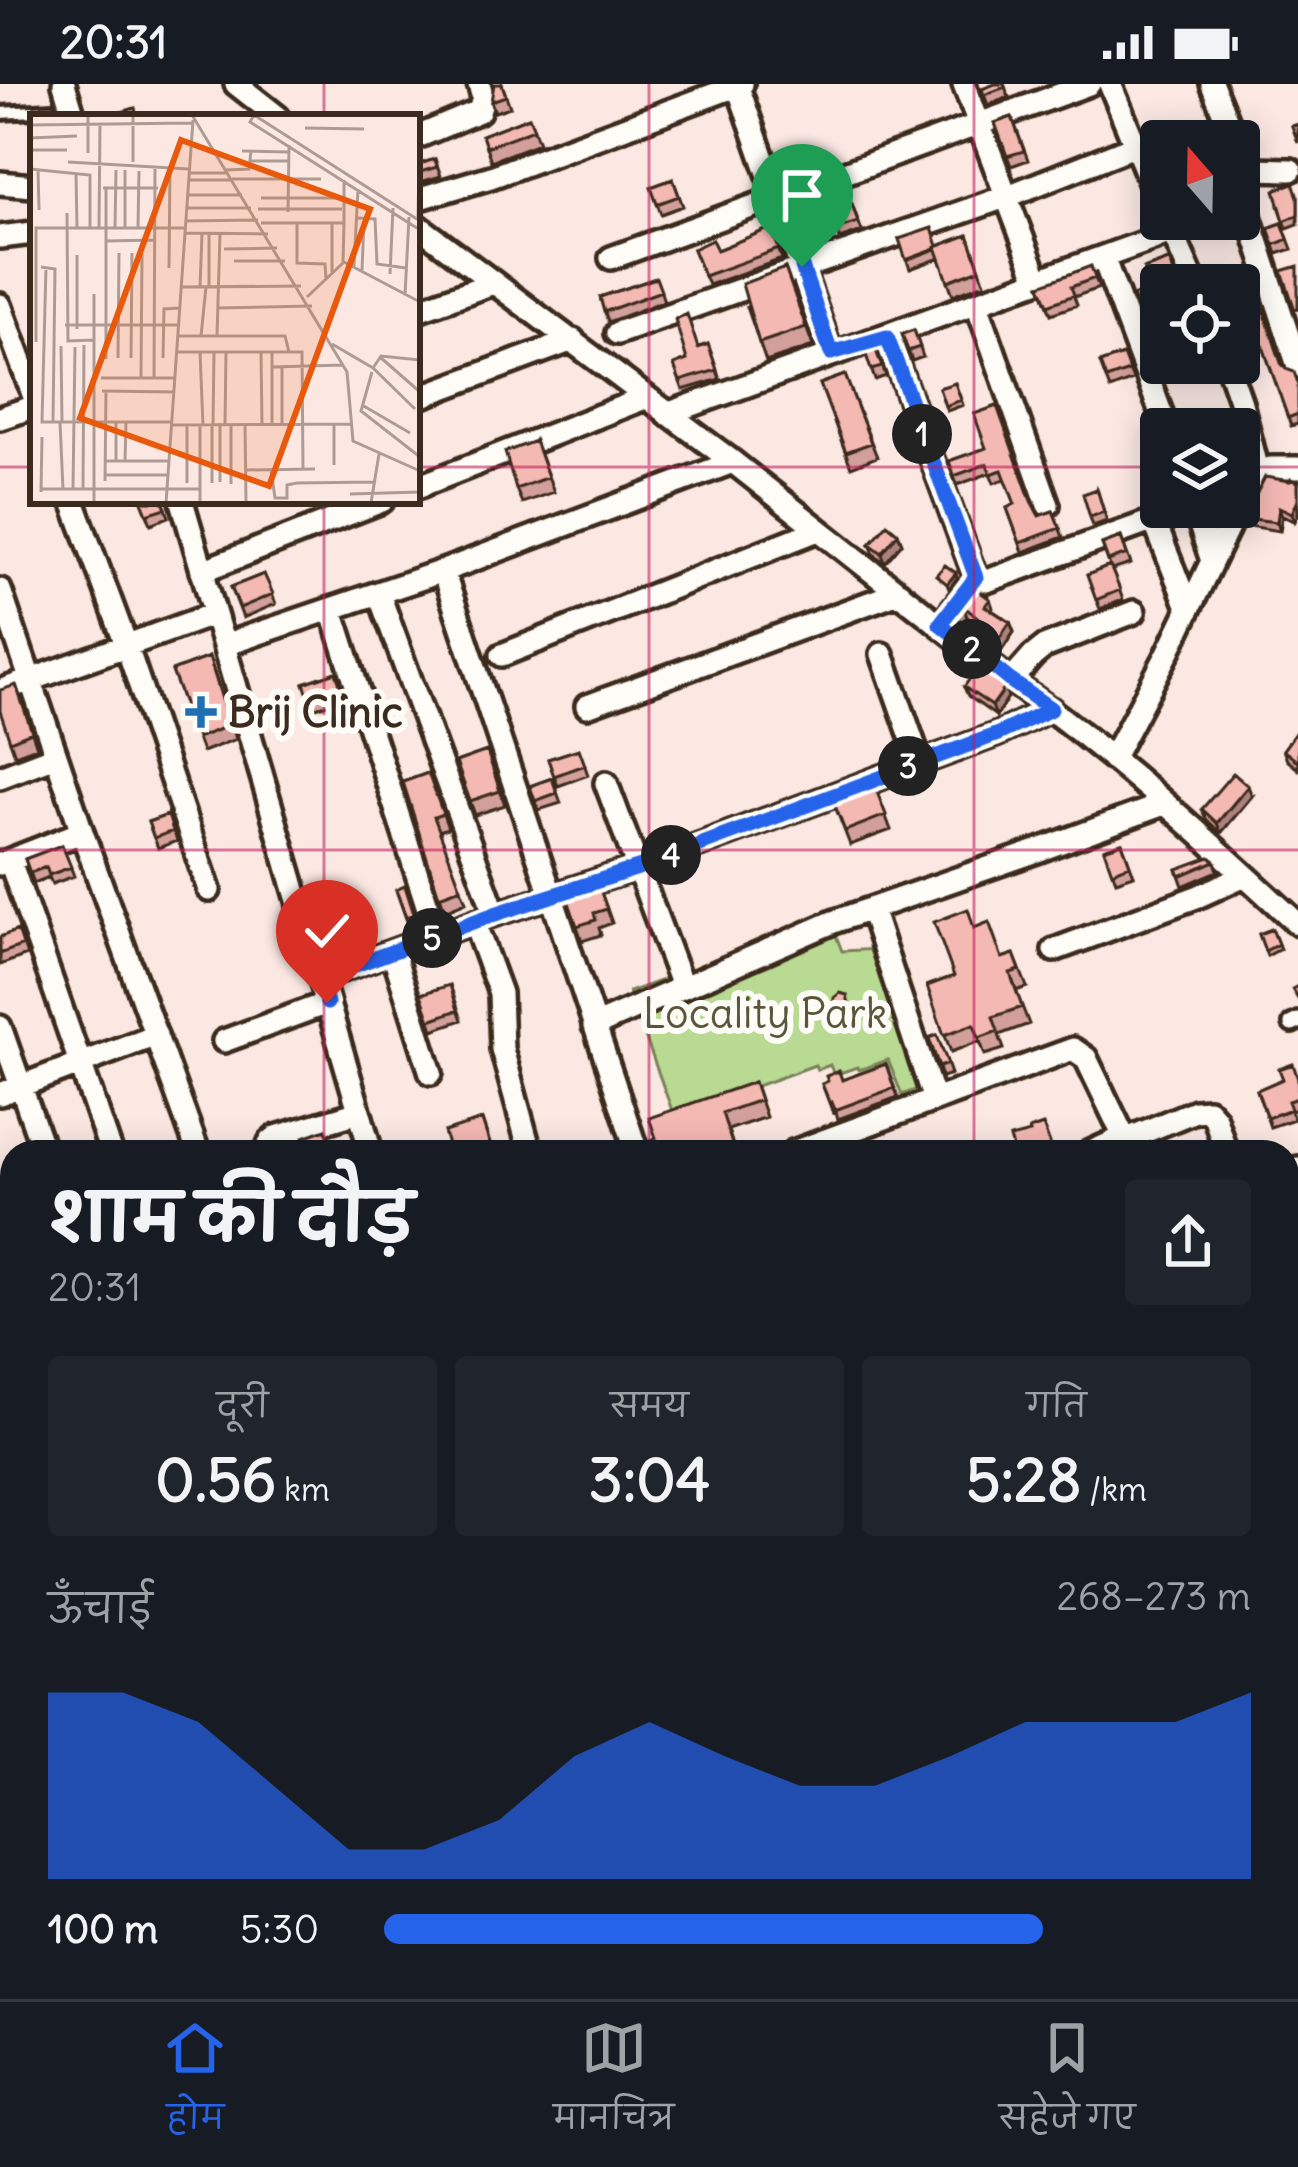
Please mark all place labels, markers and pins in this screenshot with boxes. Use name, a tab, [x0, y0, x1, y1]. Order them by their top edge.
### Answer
pin	[751, 144, 853, 267]
pin: 1	[892, 404, 952, 464]
pin: 2	[942, 619, 1002, 679]
place label: Brij Clinic	[228, 686, 403, 738]
marker: Brij Clinic	[185, 696, 217, 728]
pin: 3	[878, 736, 938, 796]
pin: 4	[641, 825, 701, 885]
pin	[276, 880, 378, 1003]
pin: 5	[402, 908, 462, 968]

